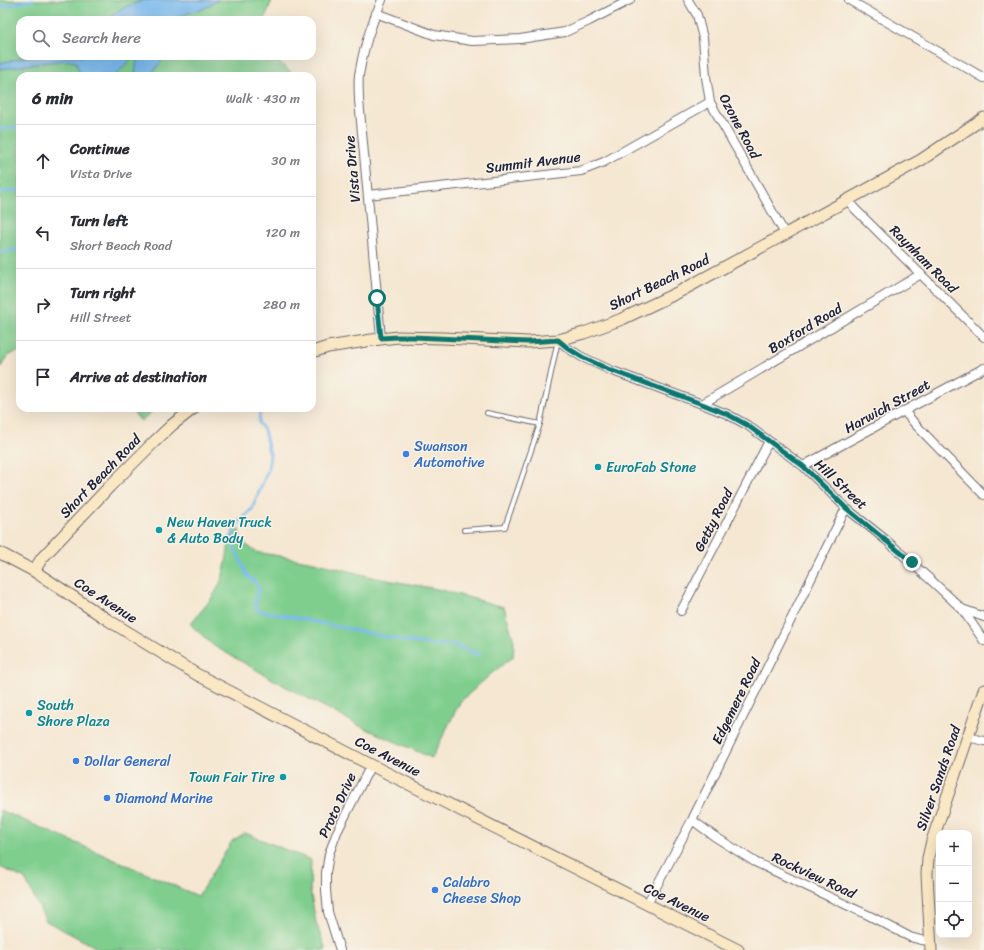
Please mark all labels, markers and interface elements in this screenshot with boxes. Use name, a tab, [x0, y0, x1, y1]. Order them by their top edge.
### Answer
search box	[16, 16, 316, 60]
text: Search here	[62, 25, 141, 51]
icon: search	[30, 27, 52, 49]
text: 6 min	[32, 83, 73, 113]
text: Walk · 430 m	[226, 87, 300, 110]
street label: Ozone Road	[712, 89, 768, 165]
street label: Vista Drive	[337, 134, 368, 203]
text: Continue	[70, 136, 130, 162]
street label: Summit Avenue	[484, 144, 582, 181]
text: 30 m	[271, 149, 300, 172]
icon: ahead	[32, 150, 54, 172]
text: Vista Drive	[70, 162, 132, 185]
text: Turn left	[70, 208, 128, 234]
street label: Raynham Road	[883, 219, 965, 301]
text: 120 m	[265, 221, 300, 244]
icon: left	[32, 222, 54, 244]
text: Short Beach Road	[70, 234, 171, 257]
street label: Short Beach Road	[605, 247, 715, 318]
text: Turn right	[70, 280, 135, 306]
route start	[368, 289, 386, 307]
text: 280 m	[263, 293, 300, 316]
icon: right	[32, 294, 54, 316]
street label: Boxford Road	[763, 296, 849, 360]
text: Hill Street	[70, 306, 131, 329]
text: Arrive at destination	[70, 364, 207, 390]
icon: arrive	[32, 366, 54, 388]
street label: Harwich Street	[839, 372, 935, 440]
street label: Short Beach Road	[53, 427, 148, 524]
place label: Swanson Automotive	[413, 434, 485, 475]
marker: Swanson Automotive	[401, 449, 411, 459]
street label: Hill Street	[808, 453, 873, 516]
place label: EuroFab Stone	[606, 455, 696, 480]
marker: EuroFab Stone	[593, 462, 603, 472]
street label: Getty Road	[687, 483, 741, 556]
place label: New Haven Truck & Auto Body	[167, 510, 272, 551]
marker: New Haven Truck & Auto Body	[154, 525, 164, 535]
route end	[903, 553, 921, 571]
street label: Coe Avenue	[69, 570, 142, 630]
street label: Edgemere Road	[705, 652, 769, 749]
place label: South Shore Plaza	[37, 693, 110, 734]
marker: South Shore Plaza	[24, 708, 34, 718]
street label: Silver Sands Road	[909, 721, 969, 834]
street label: Coe Avenue	[350, 729, 425, 784]
place label: Dollar General	[84, 749, 172, 774]
marker: Dollar General	[71, 756, 81, 766]
place label: Town Fair Tire	[189, 765, 275, 790]
street label: Proto Drive	[311, 768, 364, 842]
marker: Town Fair Tire	[278, 772, 288, 782]
place label: Diamond Marine	[115, 786, 213, 811]
marker: Diamond Marine	[102, 793, 112, 803]
map controls	[936, 830, 972, 938]
button: +	[936, 830, 972, 866]
street label: Rockview Road	[768, 845, 862, 907]
button: −	[936, 866, 972, 902]
place label: Calabro Cheese Shop	[443, 870, 522, 911]
street label: Coe Avenue	[639, 876, 714, 929]
marker: Calabro Cheese Shop	[430, 885, 440, 895]
button: locate	[936, 902, 972, 938]

